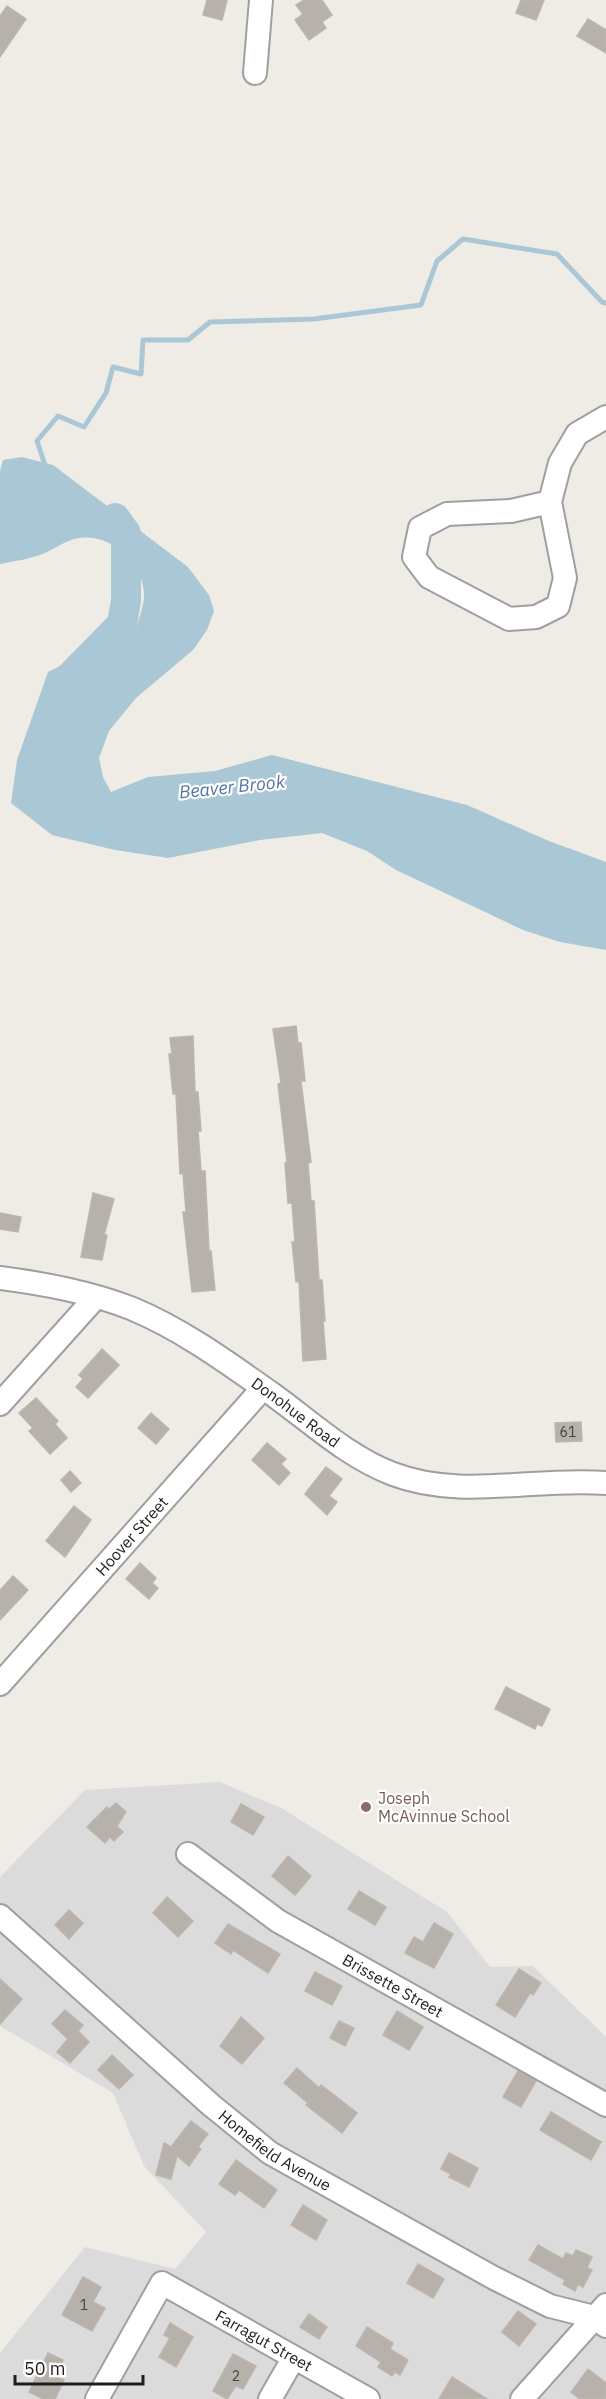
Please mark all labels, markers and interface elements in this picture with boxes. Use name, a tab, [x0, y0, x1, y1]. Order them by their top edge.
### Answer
water label: Beaver Brook	[178, 769, 287, 803]
street label: Donohue Road	[248, 1373, 344, 1452]
house number: 61	[560, 1423, 576, 1441]
street label: Hoover Street	[91, 1492, 172, 1580]
place label: Joseph McAvinnue School	[378, 1788, 510, 1826]
marker: Joseph McAvinnue School	[359, 1800, 373, 1814]
street label: Brissette Street	[339, 1949, 447, 2022]
street label: Homefield Avenue	[215, 2105, 335, 2195]
house number: 1	[80, 2296, 88, 2314]
street label: Farragut Street	[212, 2305, 316, 2376]
scale bar	[15, 2348, 142, 2386]
text: 50 m	[24, 2357, 66, 2380]
house number: 2	[232, 2367, 240, 2385]

